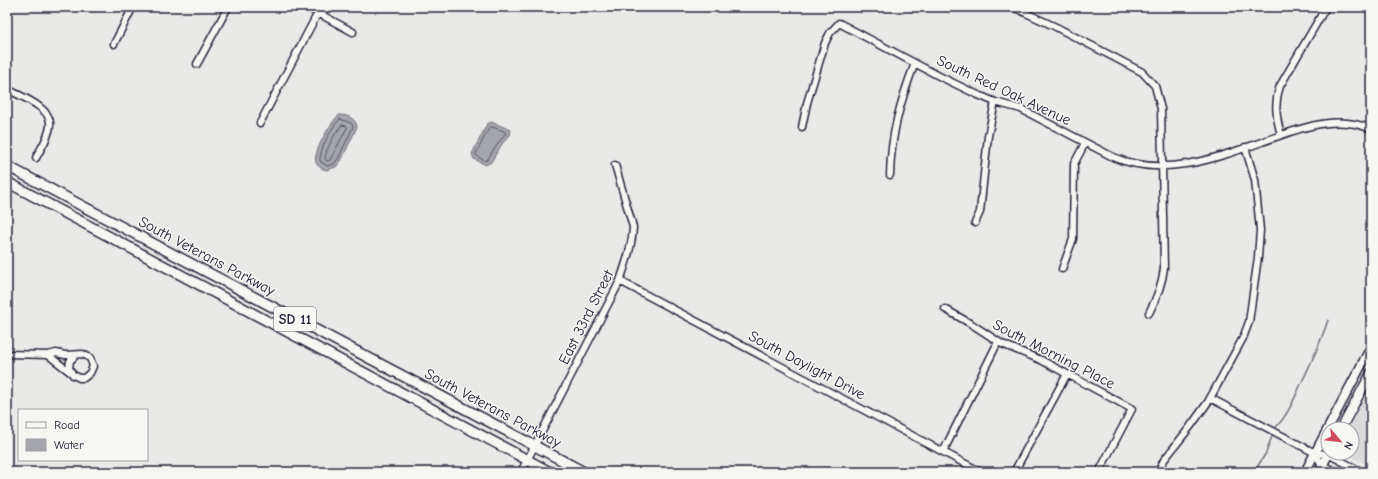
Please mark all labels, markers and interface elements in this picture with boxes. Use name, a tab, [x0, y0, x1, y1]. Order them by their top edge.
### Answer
street label: South Red Oak Avenue	[934, 51, 1074, 129]
street label: South Veterans Parkway	[136, 212, 279, 300]
street label: East 33rd Street	[554, 266, 618, 367]
road number: SD 11	[274, 307, 316, 331]
street label: South Morning Place	[990, 315, 1119, 393]
street label: South Daylight Drive	[746, 327, 869, 404]
street label: South Veterans Parkway	[422, 364, 565, 452]
legend	[18, 409, 148, 461]
text: Road	[54, 418, 80, 432]
north arrow	[1320, 421, 1360, 461]
text: Water	[54, 438, 84, 452]
text: N	[1341, 439, 1356, 452]

